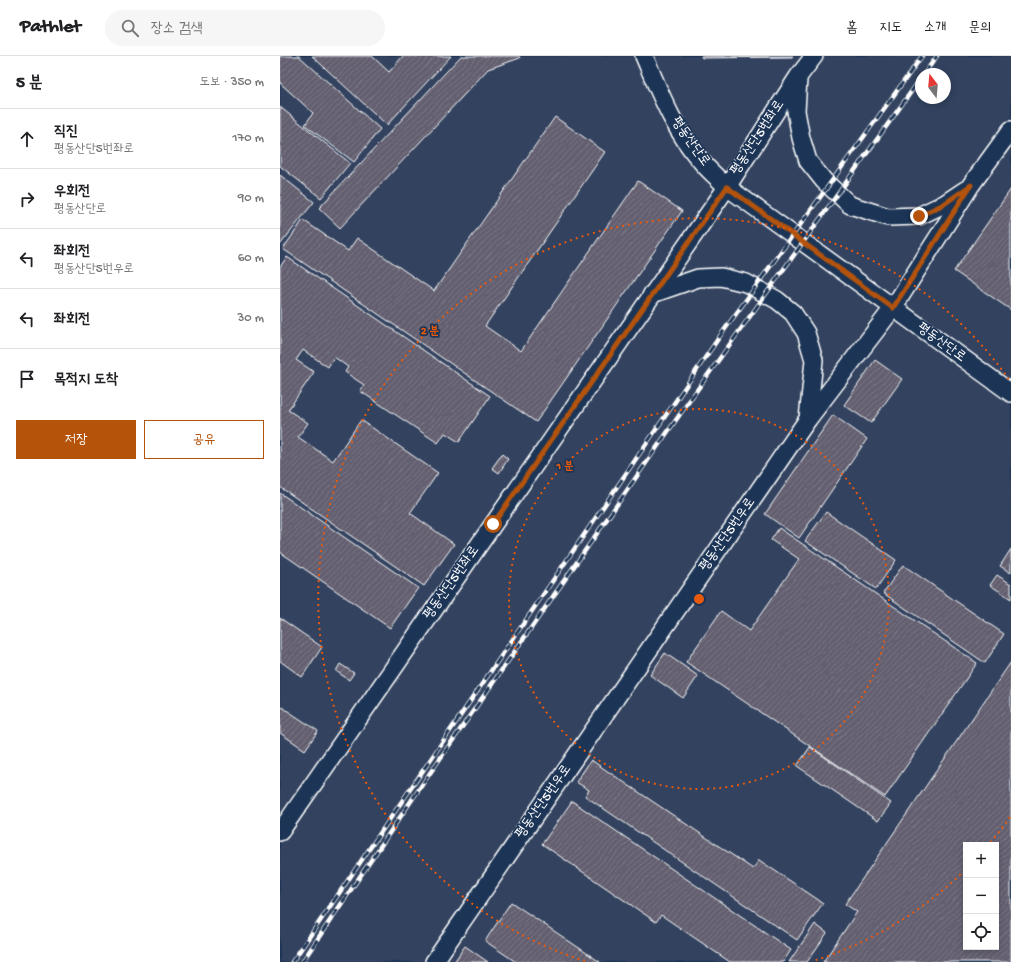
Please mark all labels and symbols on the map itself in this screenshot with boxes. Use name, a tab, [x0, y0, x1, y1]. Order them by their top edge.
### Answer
north arrow	[915, 68, 951, 104]
street label: 평동산단5번좌로	[727, 97, 789, 179]
street label: 평동산단로	[667, 114, 713, 170]
route end	[910, 207, 928, 225]
street label: 평동산단로	[913, 320, 969, 366]
text: 2 분	[421, 325, 440, 339]
text: 1 분	[555, 460, 574, 474]
street label: 평동산단5번우로	[696, 495, 760, 575]
route start	[484, 515, 502, 533]
street label: 평동산단5번좌로	[420, 543, 484, 623]
centre of rings	[692, 592, 706, 606]
street label: 평동산단5번우로	[512, 762, 576, 842]

